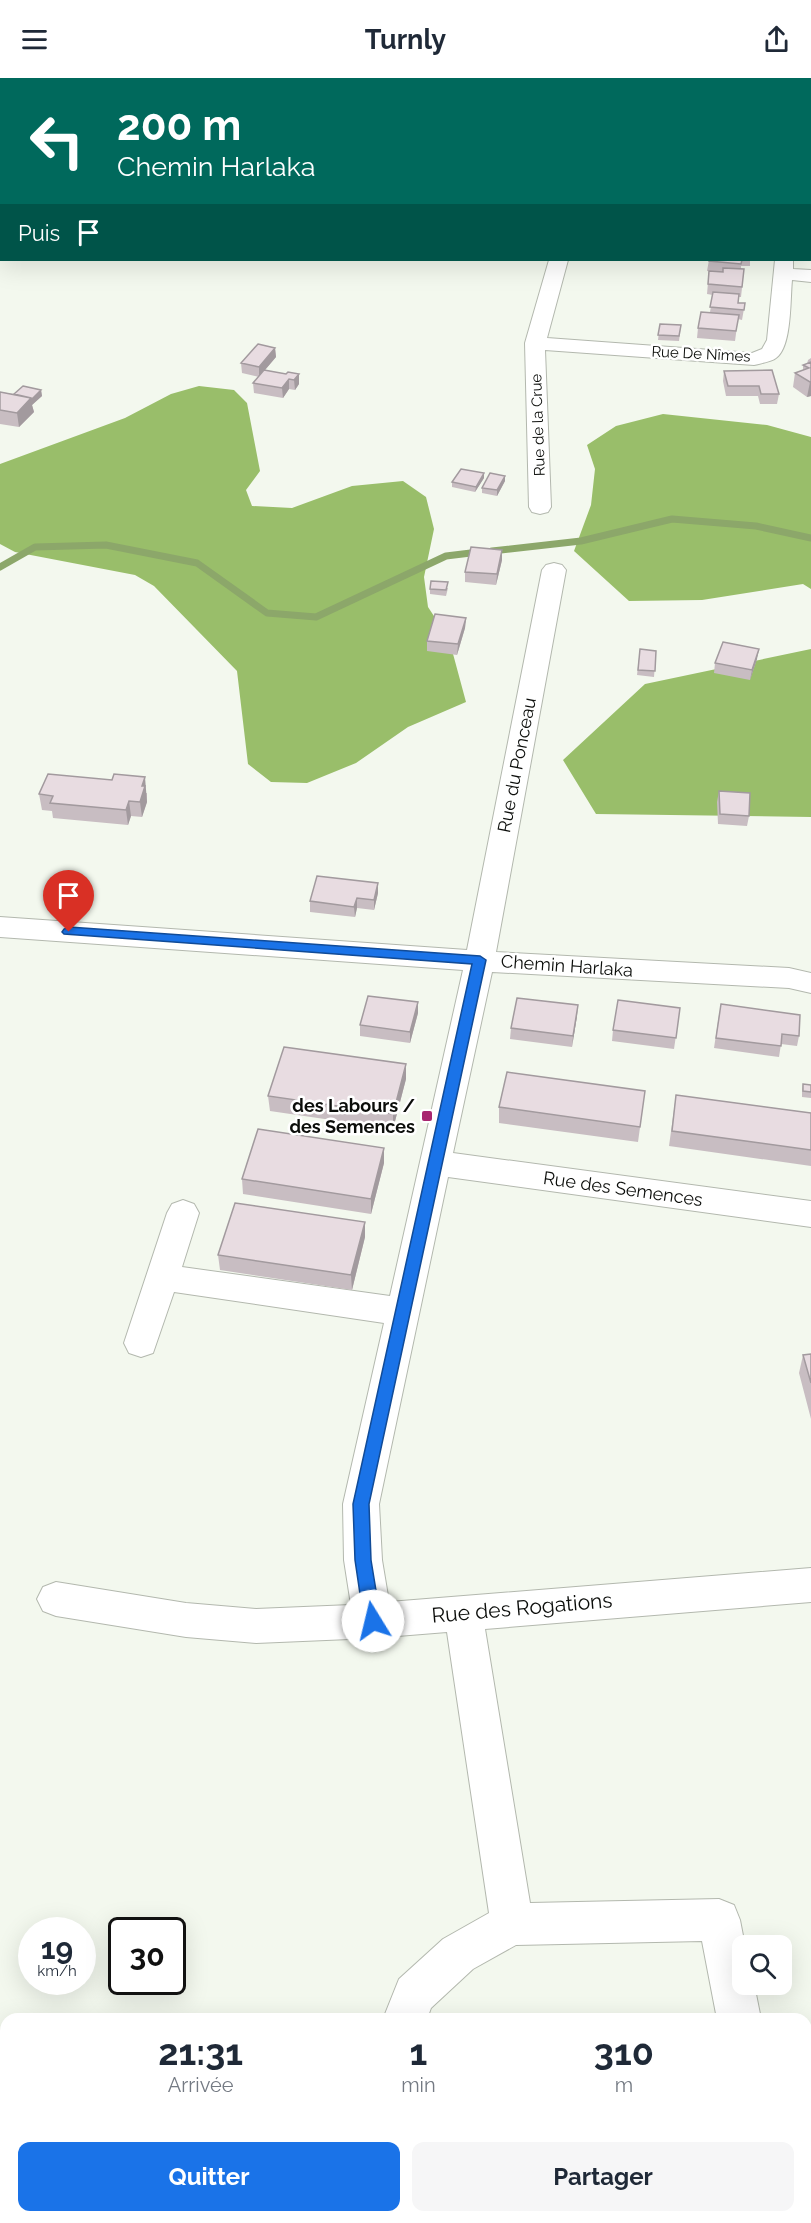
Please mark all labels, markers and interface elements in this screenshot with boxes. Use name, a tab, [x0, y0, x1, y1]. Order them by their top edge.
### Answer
icon: menu	[18, 23, 51, 56]
icon: share	[760, 23, 793, 56]
text: Turnly	[365, 24, 446, 55]
text: 200 m	[117, 101, 241, 150]
icon: left	[18, 102, 96, 180]
text: Chemin Harlaka	[117, 151, 315, 182]
icon: arrive	[72, 216, 105, 249]
text: Puis	[18, 220, 60, 246]
street label: Rue De Nîmes	[651, 342, 751, 366]
street label: Rue de la Crue	[527, 373, 549, 477]
street label: Rue du Ponceau	[493, 696, 540, 834]
pin	[43, 870, 94, 932]
icon: arrive	[52, 879, 85, 912]
street label: Chemin Harlaka	[500, 950, 634, 981]
place label: des Labours / des Semences	[289, 1095, 415, 1137]
marker: des Labours / des Semences	[420, 1109, 434, 1123]
street label: Rue des Semences	[542, 1167, 704, 1210]
street label: Rue des Rogations	[431, 1587, 613, 1628]
position arrow	[341, 1589, 405, 1653]
speed limit sign: 30	[108, 1917, 186, 1995]
text: 19	[41, 1931, 73, 1966]
map controls	[732, 1935, 792, 1995]
button: search	[732, 1935, 792, 1995]
text: km/h	[37, 1962, 77, 1980]
text: 21:31	[158, 2031, 243, 2073]
text: 1	[410, 2031, 427, 2073]
text: 310	[594, 2031, 654, 2073]
text: Arrivée	[168, 2073, 233, 2097]
text: min	[401, 2073, 436, 2097]
text: m	[615, 2073, 633, 2097]
button: Quitter	[18, 2142, 400, 2211]
button: Partager	[412, 2142, 794, 2211]

